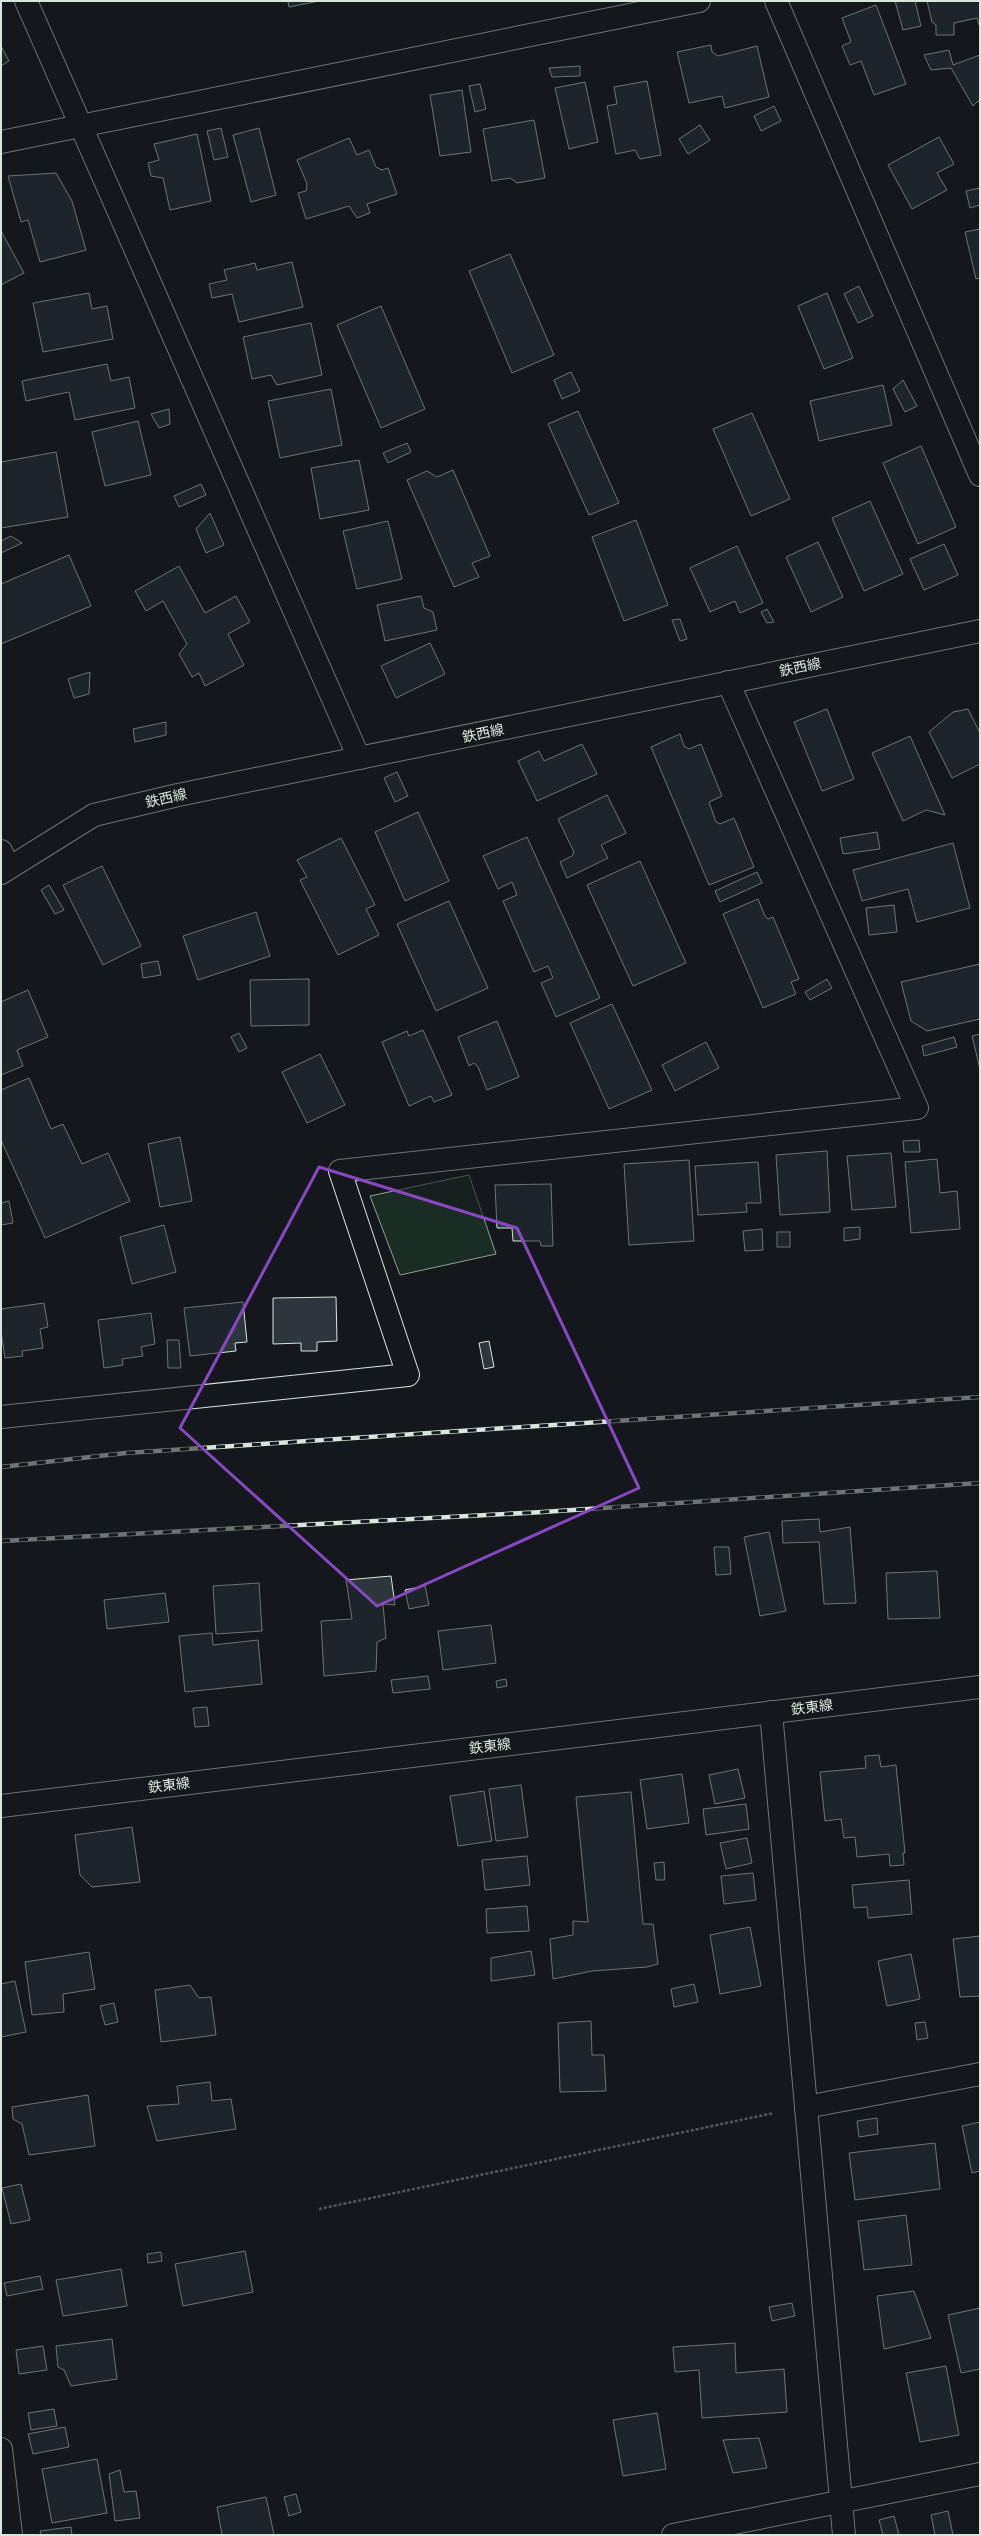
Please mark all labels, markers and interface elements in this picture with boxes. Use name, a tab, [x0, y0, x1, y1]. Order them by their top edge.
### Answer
street label: 鉄西線	[778, 655, 822, 679]
street label: 鉄西線	[461, 721, 505, 745]
street label: 鉄西線	[144, 785, 188, 811]
street label: 鉄東線	[790, 1697, 834, 1717]
street label: 鉄東線	[468, 1736, 512, 1756]
street label: 鉄東線	[147, 1775, 191, 1795]

